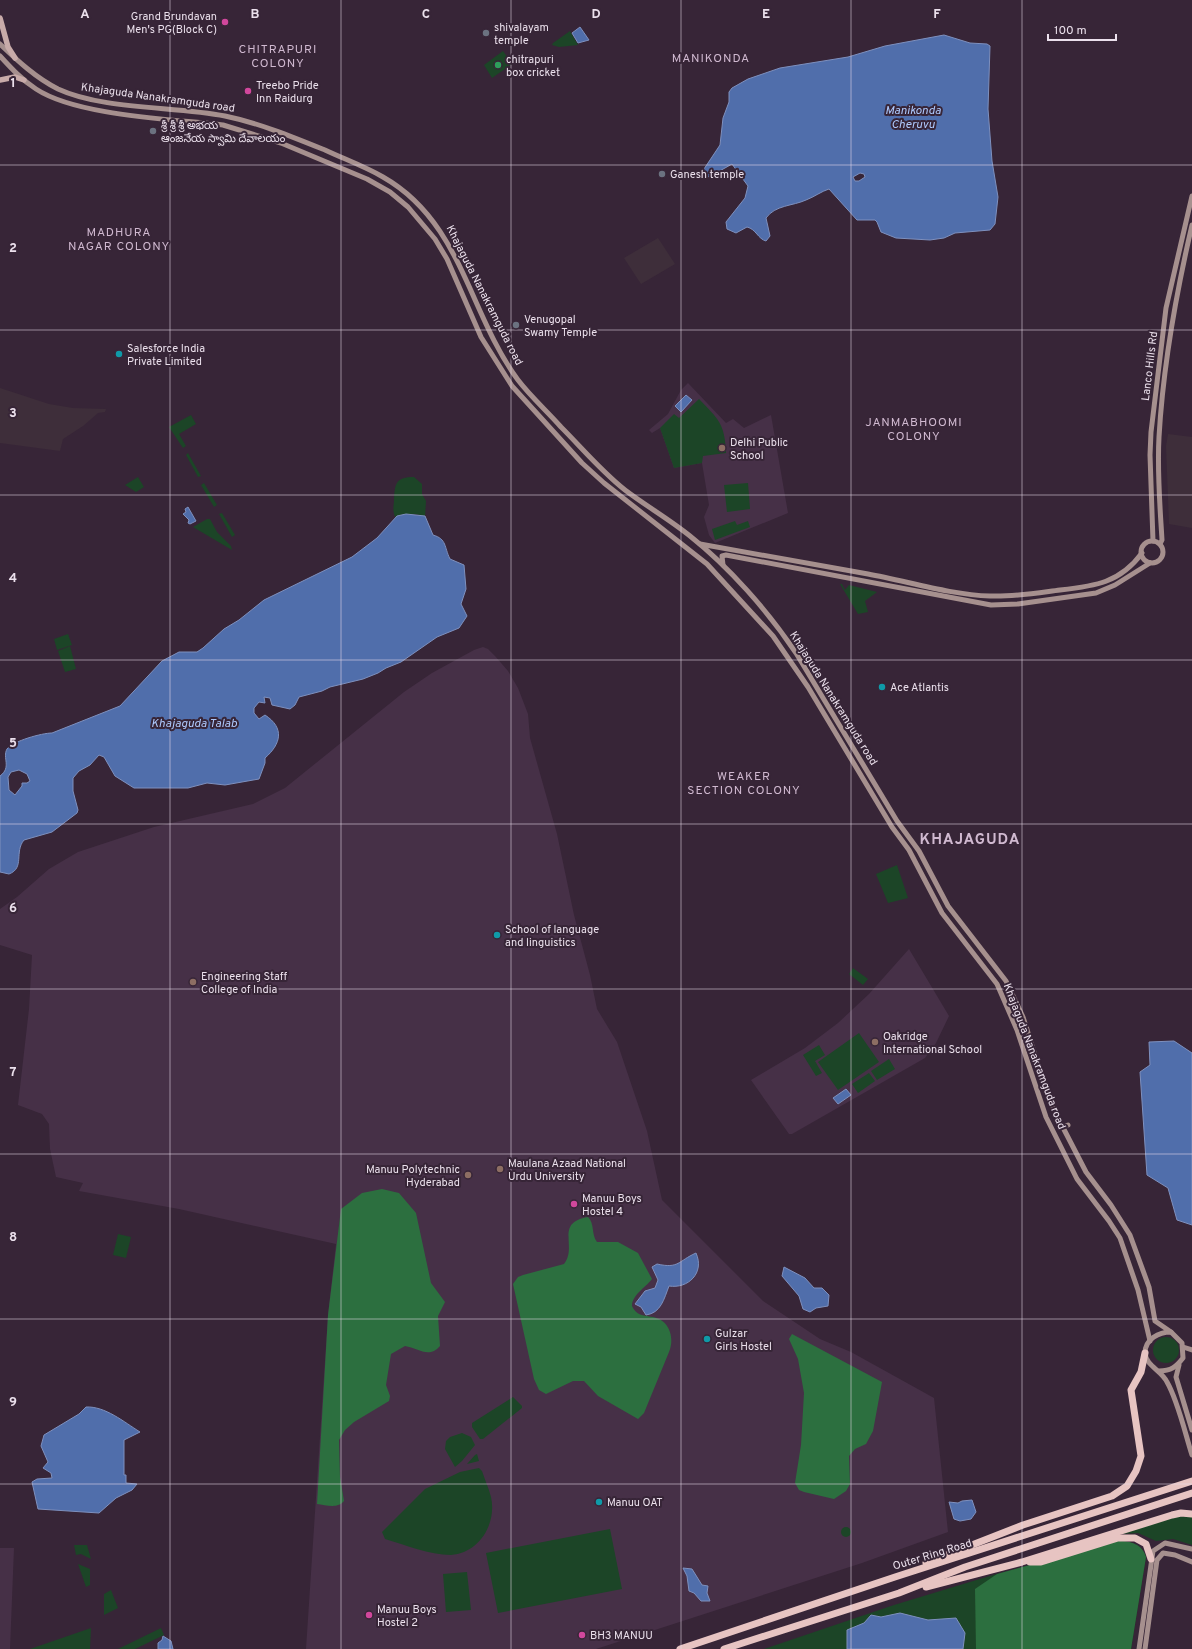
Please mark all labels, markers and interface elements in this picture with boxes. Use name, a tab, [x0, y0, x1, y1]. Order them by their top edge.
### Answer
text: A	[80, 7, 90, 23]
text: B	[251, 7, 260, 23]
text: C	[422, 7, 430, 23]
text: D	[591, 7, 601, 23]
text: E	[762, 7, 770, 23]
text: F	[933, 7, 941, 23]
place label: Grand Brundavan Men's PG(Block C)	[126, 10, 217, 37]
scale bar	[1048, 16, 1116, 42]
marker: Grand Brundavan Men's PG(Block C)	[220, 17, 230, 27]
place label: shivalayam temple	[494, 21, 549, 48]
text: 100 m	[1054, 23, 1087, 39]
marker: shivalayam temple	[481, 28, 491, 38]
district label: CHITRAPURI COLONY	[238, 42, 318, 72]
district label: MANIKONDA	[672, 51, 750, 67]
place label: chitrapuri box cricket	[506, 53, 560, 80]
marker: chitrapuri box cricket	[493, 60, 503, 70]
text: 1	[10, 76, 16, 92]
place label: Treebo Pride Inn Raidurg	[256, 79, 319, 106]
street label: Khajaguda Nanakramguda road	[80, 80, 236, 116]
marker: Treebo Pride Inn Raidurg	[243, 86, 253, 96]
water label: Manikonda Cheruvu	[885, 103, 942, 133]
place label: శ్రీ శ్రీ శ్రీ అభయ ఆంజనేయ స్వామి దేవాలయం	[161, 119, 286, 146]
marker: శ్రీ శ్రీ శ్రీ అభయ ఆంజనేయ స్వామి దేవాలయం	[148, 126, 158, 136]
place label: Ganesh temple	[670, 168, 744, 182]
marker: Ganesh temple	[657, 169, 667, 179]
street label: Khajaguda Nanakramguda road	[443, 223, 526, 368]
district label: MADHURA NAGAR COLONY	[68, 225, 170, 255]
text: 2	[9, 241, 17, 257]
place label: Venugopal Swamy Temple	[524, 313, 597, 340]
marker: Venugopal Swamy Temple	[511, 320, 521, 330]
street label: Lanco Hills Rd	[1139, 331, 1161, 402]
place label: Salesforce India Private Limited	[127, 342, 205, 369]
marker: Salesforce India Private Limited	[114, 349, 124, 359]
text: 3	[9, 406, 17, 422]
district label: JANMABHOOMI COLONY	[865, 415, 963, 445]
place label: Delhi Public School	[730, 436, 788, 463]
marker: Delhi Public School	[717, 443, 727, 453]
text: 4	[9, 571, 17, 587]
street label: Khajaguda Nanakramguda road	[786, 629, 880, 768]
place label: Ace Atlantis	[890, 681, 949, 695]
marker: Ace Atlantis	[877, 682, 887, 692]
water label: Khajaguda Talab	[151, 716, 237, 732]
text: 5	[9, 736, 17, 752]
district label: WEAKER SECTION COLONY	[687, 769, 801, 799]
district label: KHAJAGUDA	[920, 831, 1020, 850]
text: 6	[9, 901, 17, 917]
place label: School of language and linguistics	[505, 923, 599, 950]
marker: School of language and linguistics	[492, 930, 502, 940]
place label: Engineering Staff College of India	[201, 970, 288, 997]
marker: Engineering Staff College of India	[188, 977, 198, 987]
street label: Khajaguda Nanakramguda road	[1000, 981, 1068, 1131]
place label: Oakridge International School	[883, 1030, 982, 1057]
marker: Oakridge International School	[870, 1037, 880, 1047]
text: 7	[10, 1065, 17, 1081]
place label: Maulana Azaad National Urdu University	[508, 1157, 626, 1184]
place label: Manuu Polytechnic Hyderabad	[366, 1163, 460, 1190]
marker: Maulana Azaad National Urdu University	[495, 1164, 505, 1174]
marker: Manuu Polytechnic Hyderabad	[463, 1170, 473, 1180]
place label: Manuu Boys Hostel 4	[582, 1192, 642, 1219]
marker: Manuu Boys Hostel 4	[569, 1199, 579, 1209]
text: 8	[9, 1230, 17, 1246]
place label: Gulzar Girls Hostel	[715, 1327, 772, 1354]
marker: Gulzar Girls Hostel	[702, 1334, 712, 1344]
text: 9	[9, 1395, 17, 1411]
place label: Manuu OAT	[607, 1496, 663, 1510]
marker: Manuu OAT	[594, 1497, 604, 1507]
street label: Outer Ring Road	[891, 1536, 973, 1574]
place label: Manuu Boys Hostel 2	[377, 1603, 437, 1630]
marker: Manuu Boys Hostel 2	[364, 1610, 374, 1620]
place label: BH3 MANUU	[590, 1629, 653, 1643]
marker: BH3 MANUU	[577, 1630, 587, 1640]

